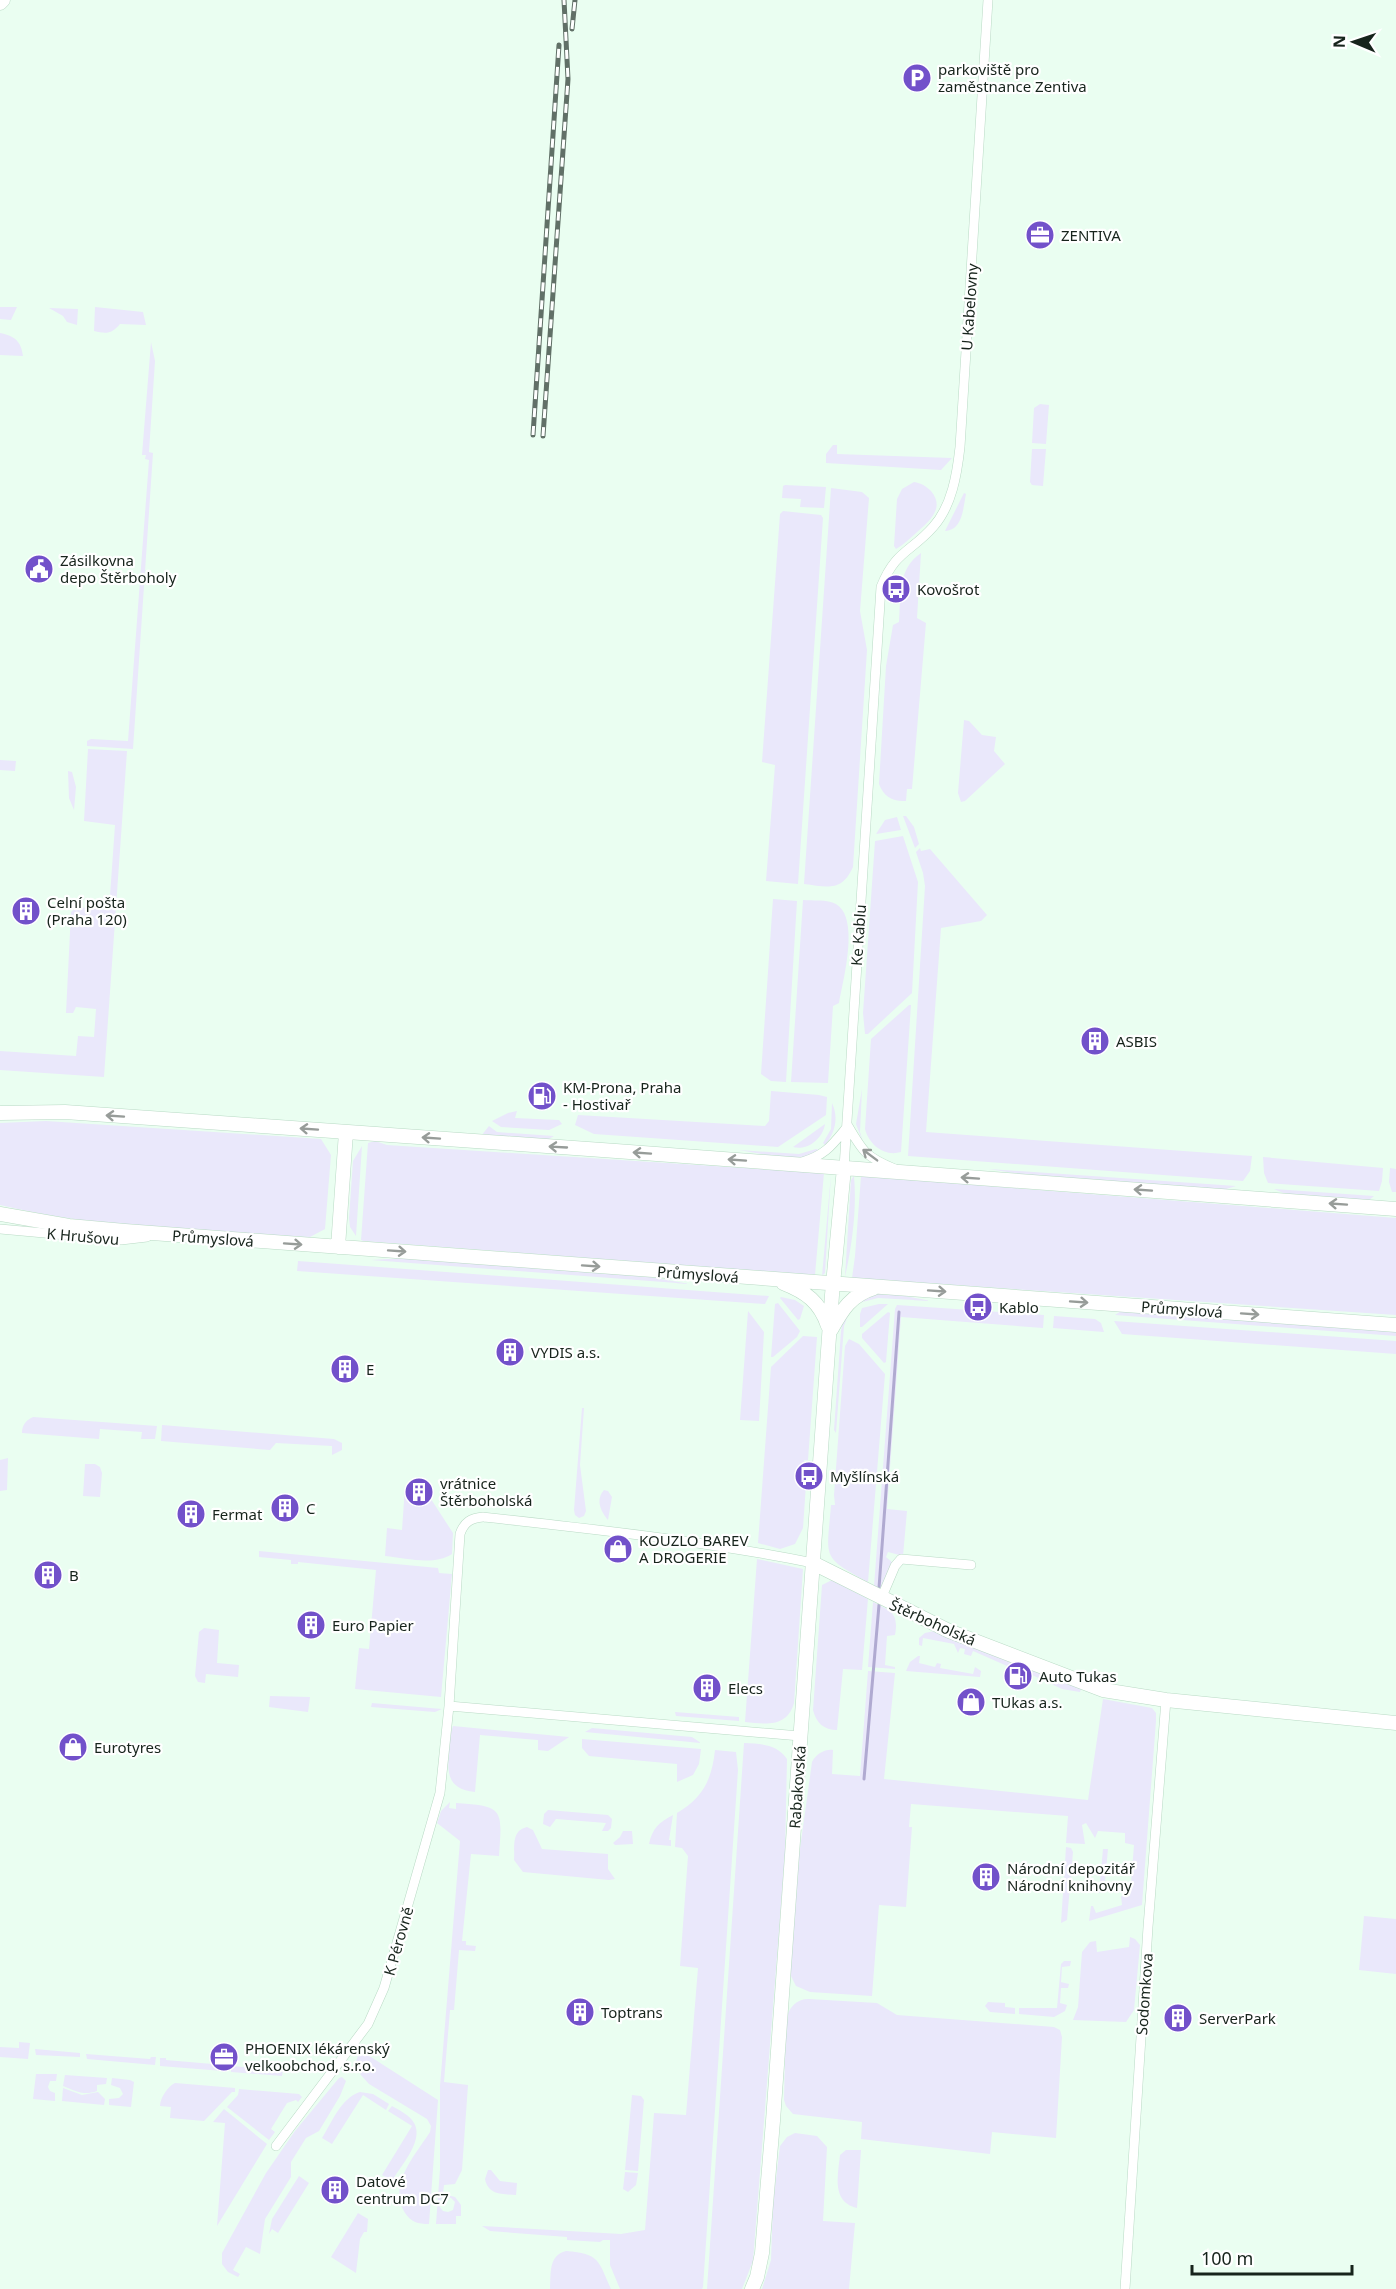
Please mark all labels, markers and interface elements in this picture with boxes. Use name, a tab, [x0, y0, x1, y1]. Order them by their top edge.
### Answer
north arrow	[1324, 12, 1384, 72]
text: N	[1328, 35, 1350, 48]
place label: parkoviště pro zaměstnance Zentiva	[938, 59, 1087, 96]
parking icon: parkoviště pro zaměstnance Zentiva	[901, 62, 933, 94]
office icon: ZENTIVA	[1024, 219, 1056, 251]
place label: ZENTIVA	[1061, 225, 1121, 245]
street label: U Kabelovny	[956, 262, 982, 351]
place label: Zásilkovna depo Štěrboholy	[60, 550, 177, 587]
public building icon: Zásilkovna depo Štěrboholy	[23, 553, 55, 585]
bus stop icon: Kovošrot	[880, 573, 912, 605]
place label: Kovošrot	[917, 579, 980, 599]
place label: Celní pošta (Praha 120)	[47, 892, 127, 929]
building icon: Celní pošta (Praha 120)	[10, 895, 42, 927]
street label: Ke Kablu	[846, 904, 870, 966]
building icon: ASBIS	[1079, 1025, 1111, 1057]
place label: ASBIS	[1116, 1031, 1157, 1051]
place label: KM-Prona, Praha - Hostivař	[563, 1077, 681, 1114]
fuel station icon: KM-Prona, Praha - Hostivař	[526, 1080, 558, 1112]
one-way arrow	[105, 1110, 125, 1121]
one-way arrow	[300, 1124, 320, 1135]
one-way arrow	[421, 1132, 441, 1143]
one-way arrow	[548, 1142, 568, 1153]
one-way arrow	[632, 1147, 652, 1158]
one-way arrow	[862, 1149, 878, 1162]
one-way arrow	[727, 1154, 747, 1165]
one-way arrow	[960, 1172, 980, 1183]
one-way arrow	[1134, 1185, 1154, 1196]
one-way arrow	[1328, 1199, 1348, 1210]
street label: K Hrušovu	[46, 1223, 120, 1249]
street label: Průmyslová	[171, 1225, 255, 1251]
one-way arrow	[283, 1239, 303, 1250]
one-way arrow	[386, 1246, 406, 1257]
one-way arrow	[581, 1261, 601, 1272]
street label: Průmyslová	[656, 1261, 740, 1287]
one-way arrow	[927, 1286, 947, 1297]
bus stop icon: Kablo	[962, 1291, 994, 1323]
one-way arrow	[1068, 1296, 1088, 1307]
street label: Průmyslová	[1140, 1296, 1224, 1322]
place label: Kablo	[999, 1297, 1039, 1317]
one-way arrow	[1239, 1309, 1259, 1320]
building icon: VYDIS a.s.	[494, 1336, 526, 1368]
place label: VYDIS a.s.	[531, 1342, 600, 1362]
building icon: E	[329, 1353, 361, 1385]
place label: E	[366, 1359, 374, 1379]
bus stop icon: Myšlínská	[793, 1460, 825, 1492]
place label: Myšlínská	[830, 1466, 899, 1486]
place label: vrátnice Štěrboholská	[440, 1473, 532, 1510]
building icon: vrátnice Štěrboholská	[403, 1476, 435, 1508]
building icon: C	[269, 1492, 301, 1524]
building icon: Fermat	[175, 1498, 207, 1530]
place label: C	[306, 1498, 316, 1518]
place label: Fermat	[212, 1504, 263, 1524]
place label: KOUZLO BAREV A DROGERIE	[639, 1530, 748, 1567]
shop icon: KOUZLO BAREV A DROGERIE	[602, 1533, 634, 1565]
building icon: B	[32, 1559, 64, 1591]
place label: B	[69, 1565, 79, 1585]
street label: Štěrboholská	[887, 1594, 979, 1650]
building icon: Euro Papier	[295, 1609, 327, 1641]
place label: Euro Papier	[332, 1615, 414, 1635]
fuel station icon: Auto Tukas	[1002, 1660, 1034, 1692]
place label: Auto Tukas	[1039, 1666, 1117, 1686]
building icon: Elecs	[691, 1672, 723, 1704]
place label: Elecs	[728, 1678, 763, 1698]
shop icon: TUkas a.s.	[955, 1686, 987, 1718]
place label: TUkas a.s.	[992, 1692, 1062, 1712]
shop icon: Eurotyres	[57, 1731, 89, 1763]
place label: Eurotyres	[94, 1737, 161, 1757]
street label: Rabakovská	[784, 1745, 810, 1829]
place label: Národní depozitář Národní knihovny	[1007, 1858, 1136, 1895]
building icon: Národní depozitář Národní knihovny	[970, 1861, 1002, 1893]
street label: K Pérovně	[379, 1904, 417, 1978]
street label: Sodomkova	[1131, 1952, 1157, 2036]
building icon: Toptrans	[564, 1996, 596, 2028]
place label: Toptrans	[601, 2002, 663, 2022]
building icon: ServerPark	[1162, 2002, 1194, 2034]
place label: ServerPark	[1199, 2008, 1276, 2028]
place label: PHOENIX lékárenský velkoobchod, s.r.o.	[245, 2038, 390, 2075]
office icon: PHOENIX lékárenský velkoobchod, s.r.o.	[208, 2041, 240, 2073]
place label: Datové centrum DC7	[356, 2171, 449, 2208]
building icon: Datové centrum DC7	[319, 2174, 351, 2206]
scale bar	[1192, 2238, 1352, 2276]
text: 100 m	[1201, 2246, 1253, 2270]

